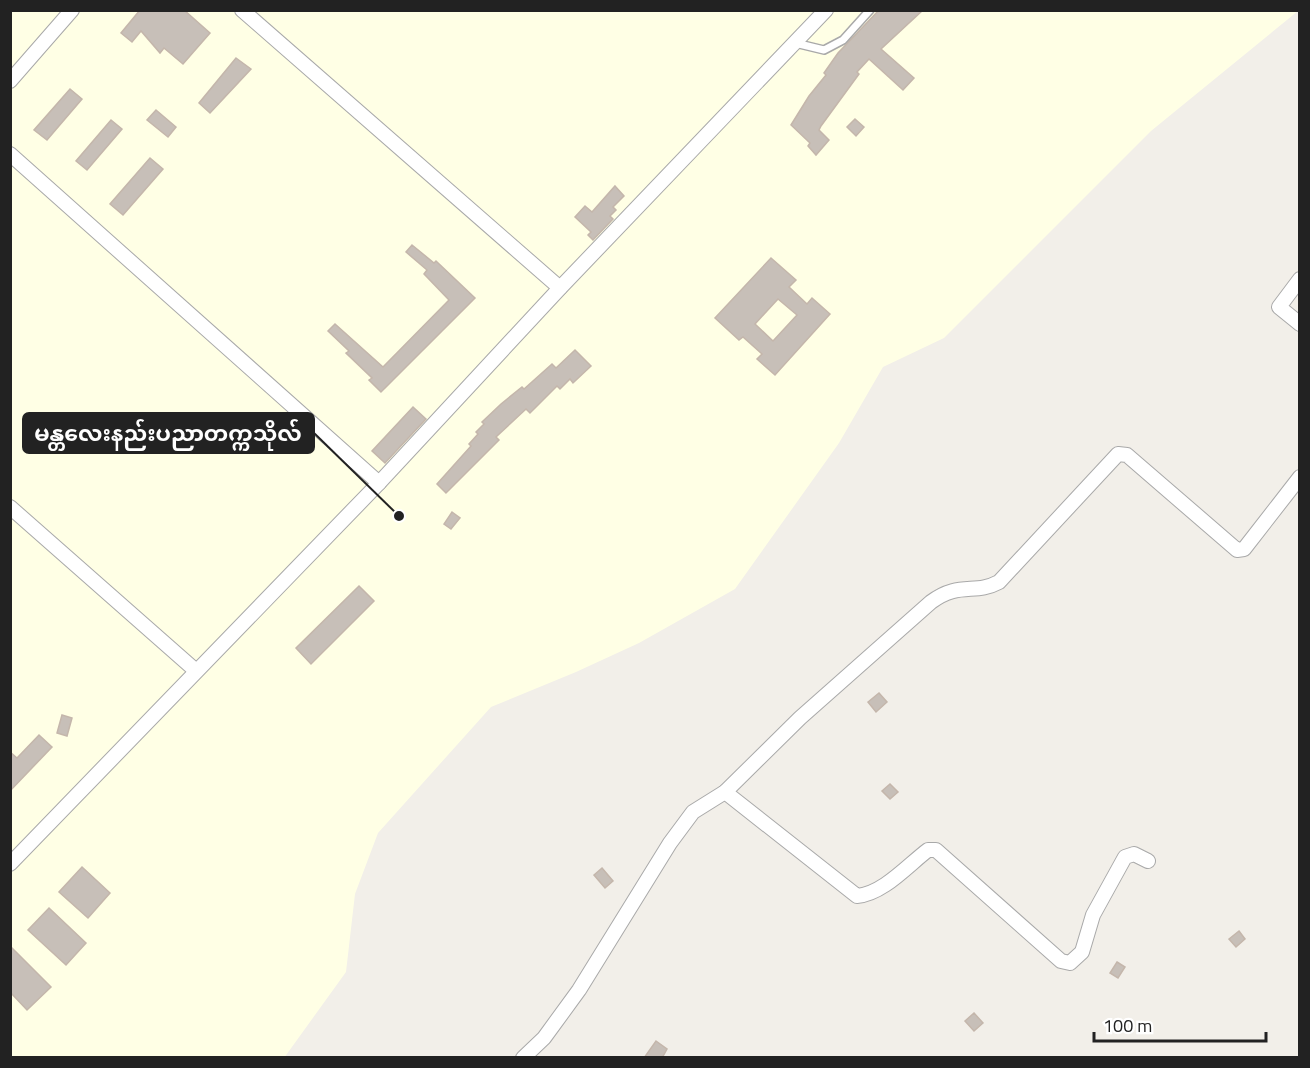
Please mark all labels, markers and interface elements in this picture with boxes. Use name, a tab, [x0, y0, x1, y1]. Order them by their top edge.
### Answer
callout: မန္တလေးနည်းပညာတက္ကသိုလ်	[23, 413, 314, 453]
text: မန္တလေးနည်းပညာတက္ကသိုလ်	[34, 416, 302, 451]
scale bar	[1094, 1005, 1266, 1043]
text: 100 m	[1103, 1012, 1152, 1039]

